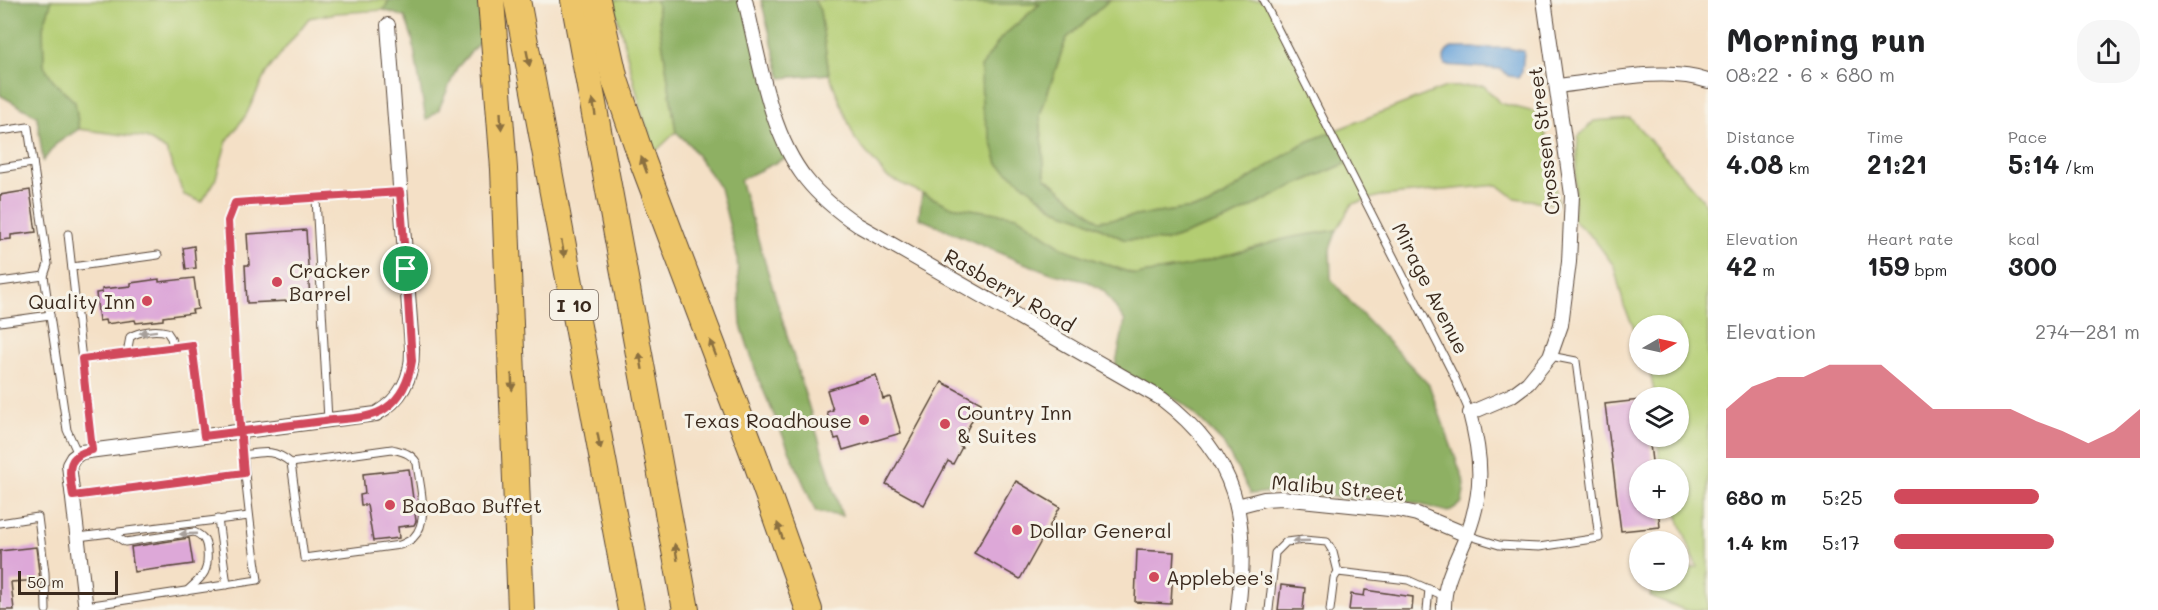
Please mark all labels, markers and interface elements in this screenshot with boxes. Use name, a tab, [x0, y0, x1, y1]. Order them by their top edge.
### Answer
text: Morning run	[1726, 17, 1926, 60]
button: share	[2077, 20, 2140, 83]
one-way arrow	[524, 48, 533, 67]
text: 08:22 · 6 × 680 m	[1726, 61, 1895, 87]
street label: Crossen Street	[1521, 65, 1565, 217]
one-way arrow	[589, 97, 598, 116]
one-way arrow	[496, 112, 506, 131]
text: Distance	[1726, 126, 1795, 147]
text: Time	[1867, 126, 1903, 147]
text: Pace	[2008, 126, 2047, 147]
text: 4.08	[1726, 147, 1783, 181]
text: 21:21	[1867, 147, 1927, 181]
text: 5:14	[2008, 147, 2059, 181]
one-way arrow	[639, 156, 649, 174]
text: km	[1783, 157, 1810, 178]
text: /km	[2059, 157, 2094, 178]
street label: Mirage Avenue	[1387, 218, 1475, 358]
text: Elevation	[1726, 228, 1798, 249]
text: Heart rate	[1867, 228, 1953, 249]
text: kcal	[2008, 228, 2040, 249]
one-way arrow	[559, 240, 568, 259]
street label: Rasberry Road	[940, 242, 1080, 338]
pin	[380, 243, 431, 294]
text: 42	[1726, 249, 1757, 283]
text: 159	[1867, 249, 1909, 283]
text: 300	[2008, 249, 2057, 283]
icon: arrive	[389, 252, 422, 285]
place label: Cracker Barrel	[289, 257, 371, 306]
text: m	[1757, 259, 1775, 280]
text: bpm	[1909, 259, 1947, 280]
marker: Cracker Barrel	[270, 275, 284, 289]
place label: Quality Inn	[28, 288, 135, 314]
road number: I 10	[550, 290, 598, 320]
marker: Quality Inn	[140, 294, 154, 308]
north arrow	[1629, 315, 1689, 375]
map controls	[1629, 315, 1689, 591]
text: Elevation	[1726, 318, 1816, 344]
text: 274–281 m	[2035, 318, 2140, 344]
one-way arrow	[138, 327, 157, 337]
one-way arrow	[708, 339, 717, 357]
one-way arrow	[636, 351, 645, 370]
one-way arrow	[508, 372, 517, 391]
button: layers	[1629, 387, 1689, 447]
place label: Country Inn & Suites	[957, 399, 1072, 448]
place label: Texas Roadhouse	[684, 407, 852, 433]
marker: Texas Roadhouse	[857, 413, 871, 427]
marker: Country Inn & Suites	[938, 417, 952, 431]
one-way arrow	[595, 432, 604, 451]
button: +	[1629, 459, 1689, 519]
street label: Malibu Street	[1270, 468, 1406, 506]
text: 680 m	[1726, 484, 1786, 510]
text: 5:25	[1822, 484, 1863, 510]
place label: BaoBao Buffet	[402, 492, 542, 518]
marker: BaoBao Buffet	[383, 498, 397, 512]
place label: Dollar General	[1029, 517, 1172, 543]
one-way arrow	[775, 522, 785, 540]
marker: Dollar General	[1010, 523, 1024, 537]
one-way arrow	[178, 529, 197, 539]
text: 1.4 km	[1726, 529, 1788, 555]
text: 5:17	[1822, 529, 1860, 555]
button: −	[1629, 531, 1689, 591]
one-way arrow	[1291, 536, 1310, 545]
one-way arrow	[671, 543, 680, 562]
place label: Applebee's	[1166, 564, 1274, 590]
scale bar	[18, 568, 118, 596]
marker: Applebee's	[1147, 570, 1161, 584]
text: 50 m	[27, 571, 64, 592]

